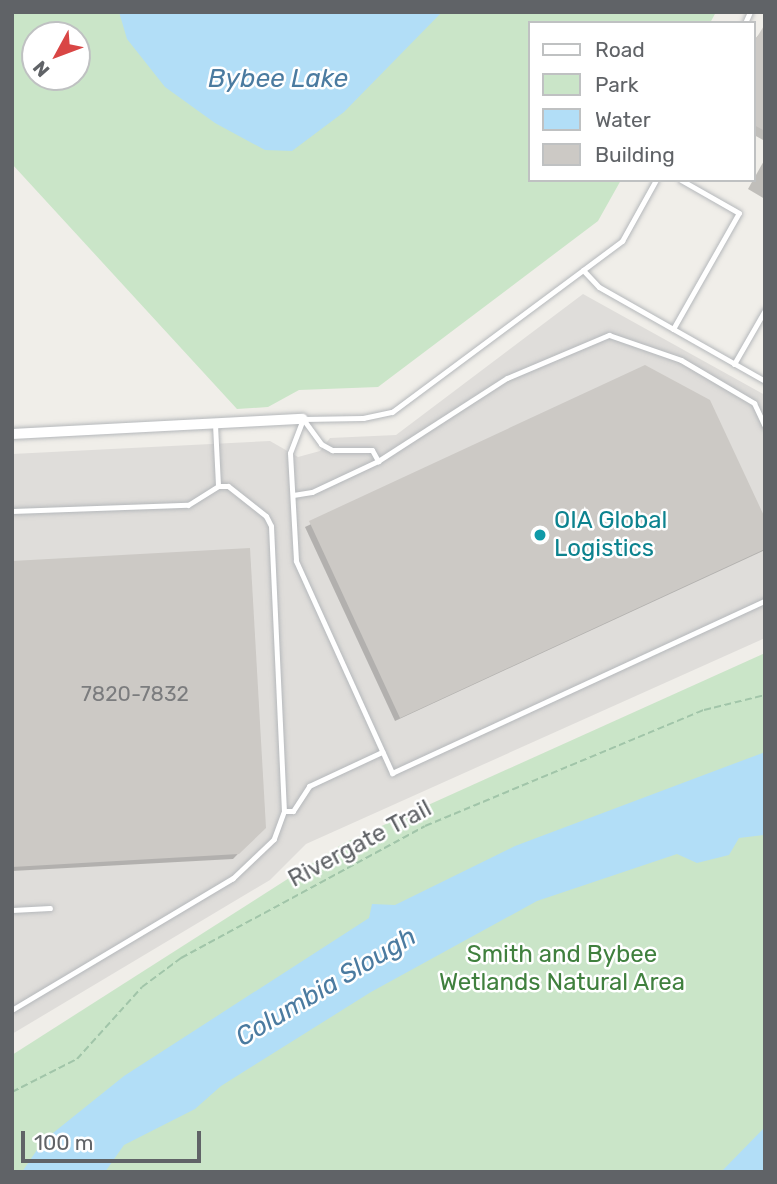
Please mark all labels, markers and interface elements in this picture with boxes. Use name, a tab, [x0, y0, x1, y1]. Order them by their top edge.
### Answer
north arrow	[21, 21, 91, 91]
legend	[528, 21, 756, 182]
text: Road	[595, 37, 645, 62]
text: N	[28, 56, 54, 82]
water label: Bybee Lake	[208, 63, 348, 95]
text: Park	[595, 72, 639, 97]
text: Water	[595, 107, 651, 132]
text: Building	[595, 142, 675, 167]
place label: OIA Global Logistics	[554, 507, 668, 563]
marker: OIA Global Logistics	[532, 527, 548, 543]
house number: 7820-7832	[81, 681, 189, 707]
street label: Rivergate Trail	[283, 794, 437, 894]
water label: Columbia Slough	[230, 921, 422, 1053]
park label: Smith and Bybee Wetlands Natural Area	[439, 941, 685, 997]
scale bar	[24, 1118, 205, 1162]
text: 100 m	[34, 1130, 93, 1155]

